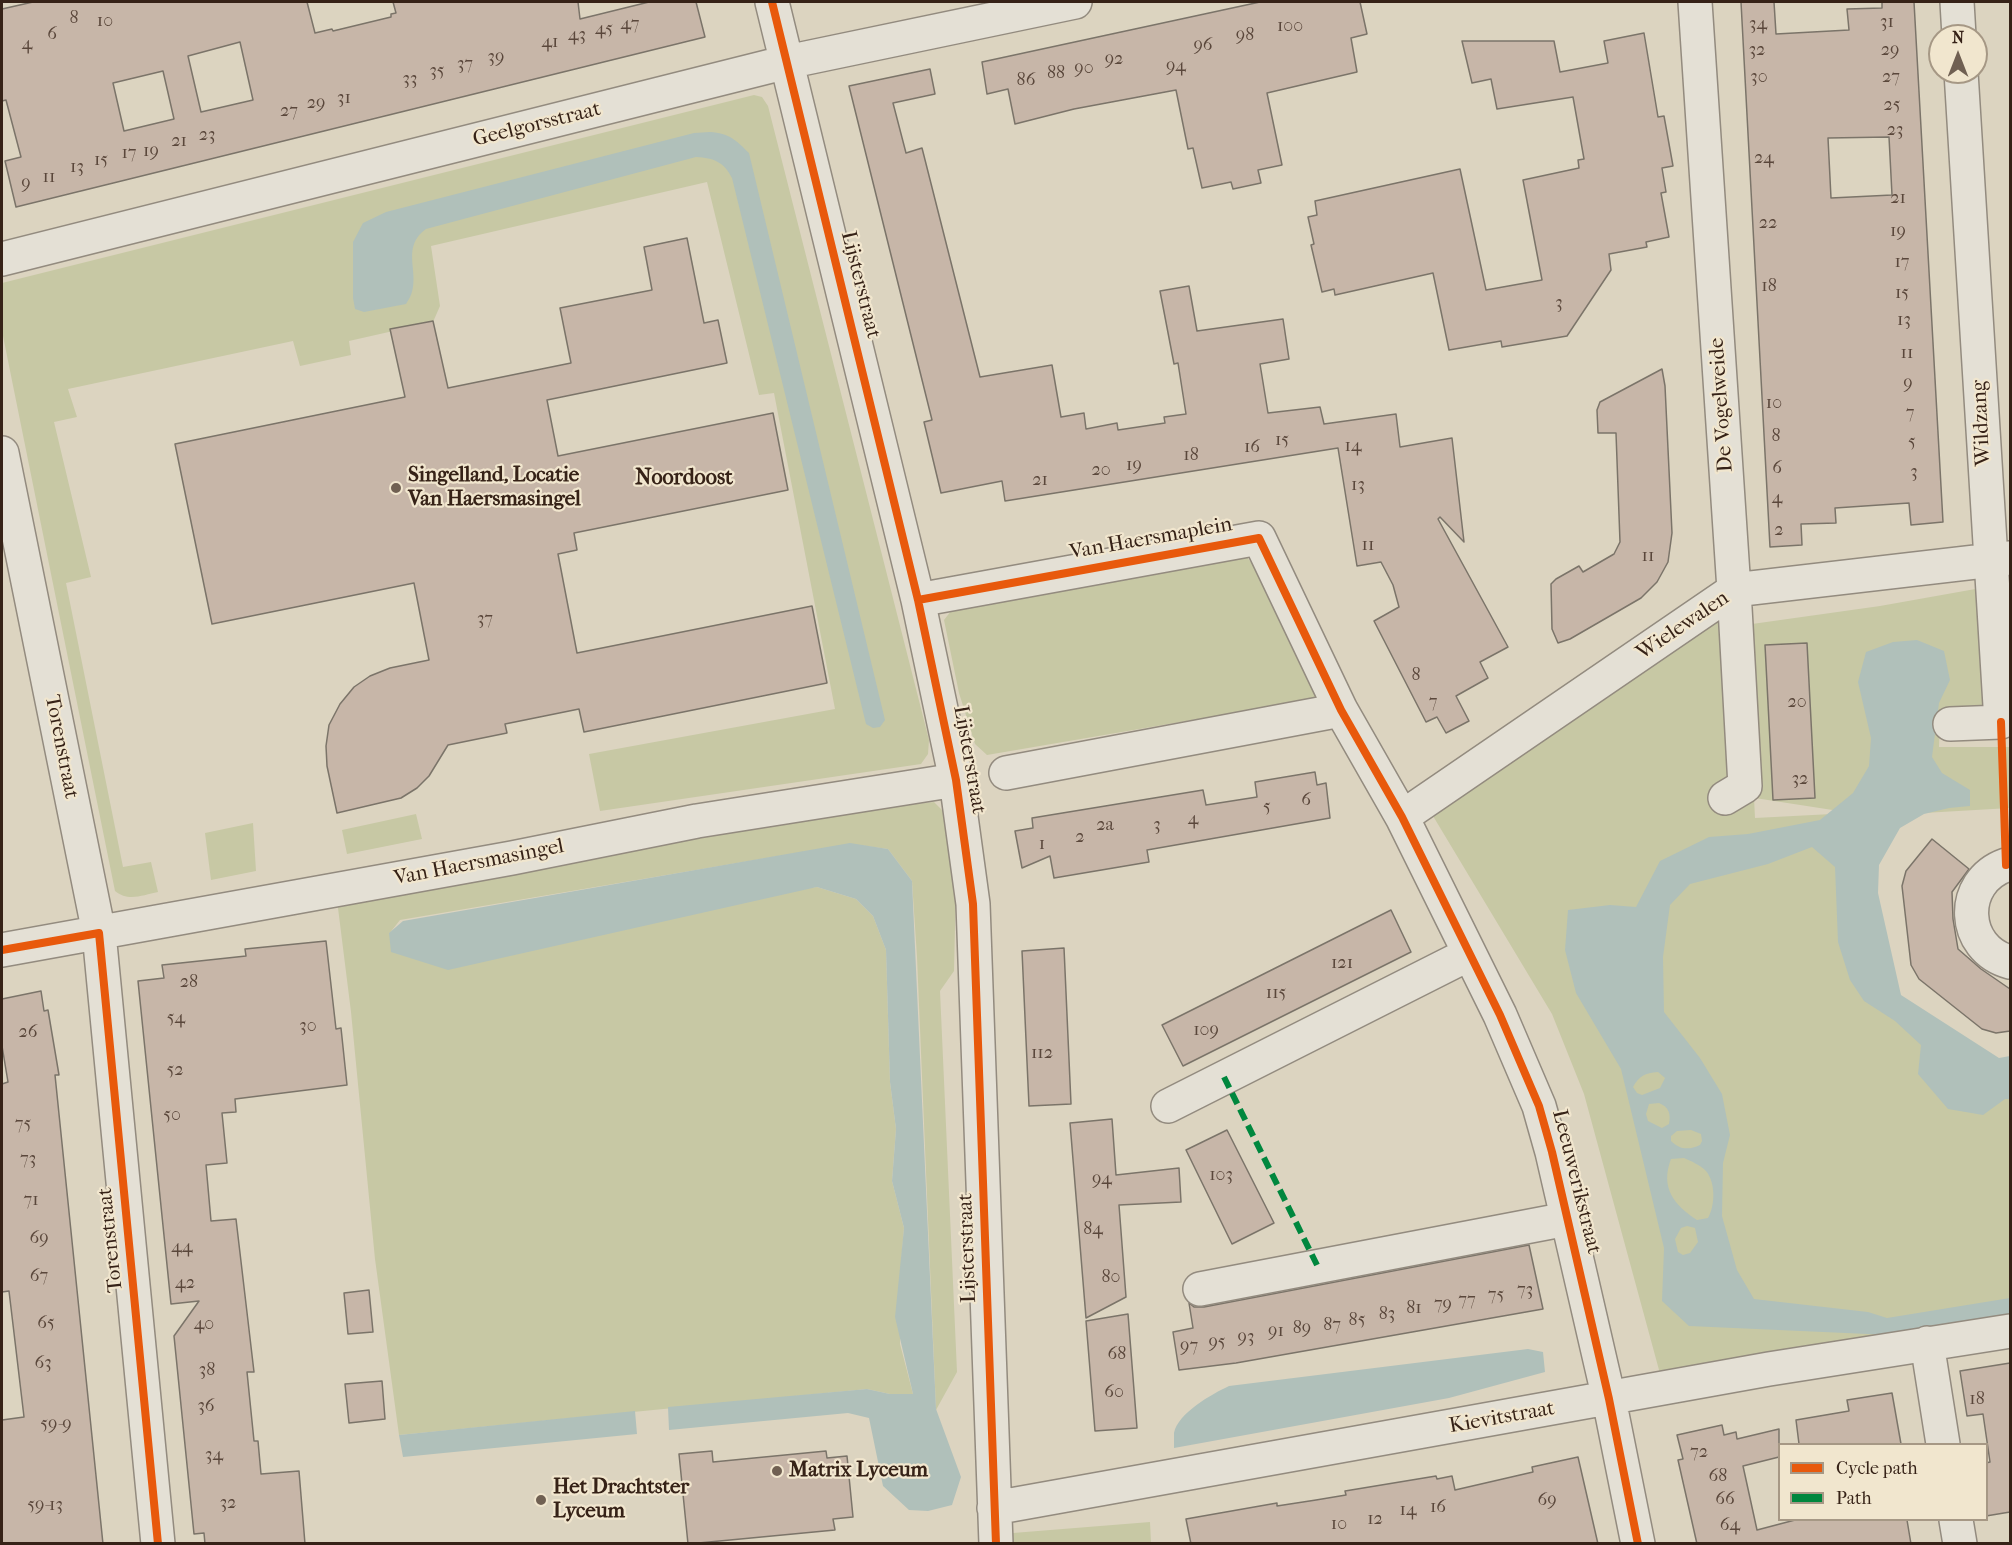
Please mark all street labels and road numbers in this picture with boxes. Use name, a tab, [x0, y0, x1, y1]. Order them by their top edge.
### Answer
street label: Geelgorsstraat	[471, 97, 603, 153]
street label: Lijsterstraat	[834, 229, 886, 341]
street label: De Vogelweide	[1705, 337, 1739, 473]
street label: Wildzang	[1967, 379, 1997, 467]
street label: Van Haersmaplein	[1068, 512, 1234, 566]
street label: Wielewalen	[1632, 586, 1734, 666]
street label: Torenstraat	[39, 693, 83, 801]
street label: Lijsterstraat	[947, 704, 991, 816]
street label: Van Haersmasingel	[392, 834, 566, 892]
street label: Leeuwerikstraat	[1546, 1107, 1606, 1257]
street label: Torenstraat	[93, 1186, 129, 1294]
street label: Lijsterstraat	[953, 1193, 983, 1303]
street label: Kievitstraat	[1447, 1396, 1557, 1440]

